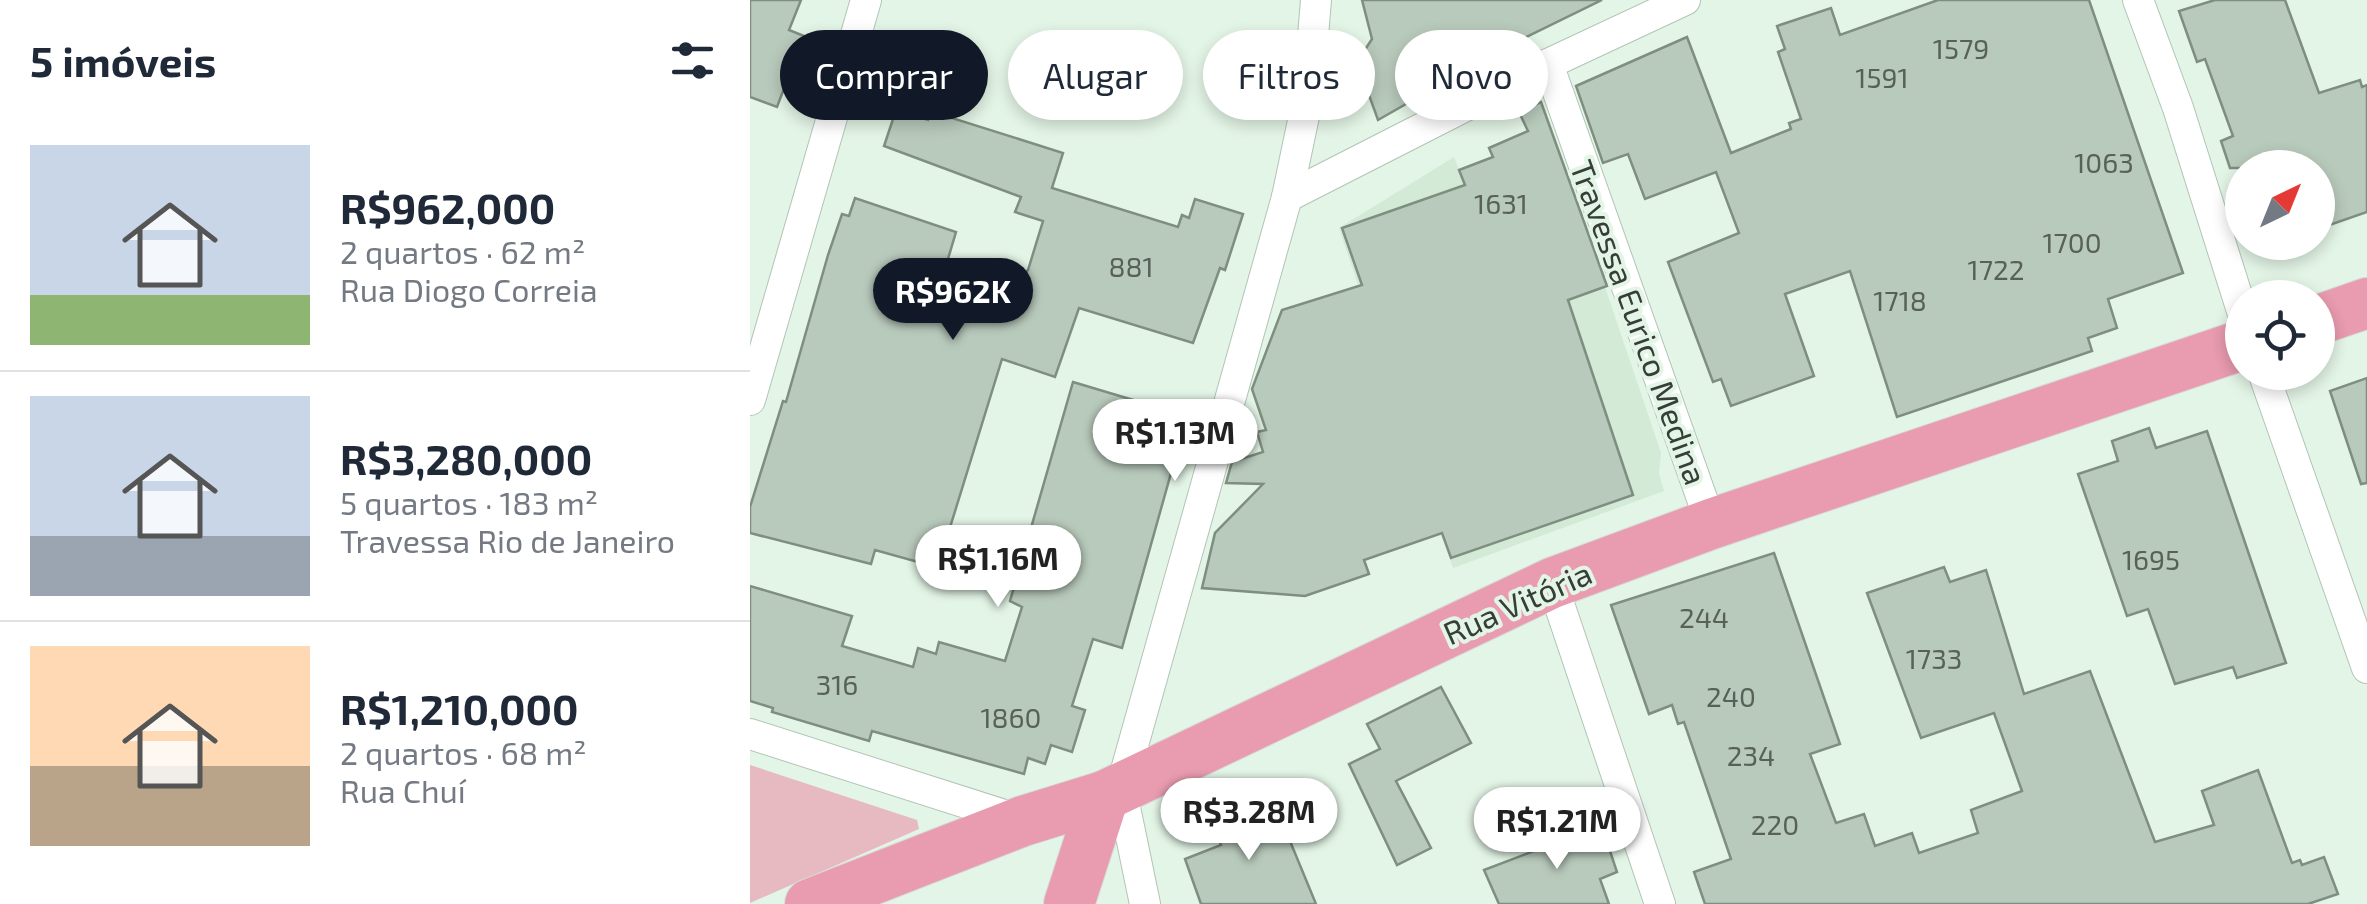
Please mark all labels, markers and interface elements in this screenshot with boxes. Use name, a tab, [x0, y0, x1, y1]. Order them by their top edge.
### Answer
chip: Comprar	[780, 30, 988, 120]
chip: Alugar	[1008, 30, 1183, 120]
chip: Filtros	[1203, 30, 1375, 120]
chip: Novo	[1395, 30, 1548, 120]
house number: 1579	[1933, 31, 1989, 65]
icon: filters	[665, 33, 720, 88]
text: 5 imóveis	[30, 35, 216, 85]
house number: 1591	[1855, 60, 1909, 94]
house number: 1063	[2074, 145, 2134, 179]
north arrow	[2225, 150, 2335, 260]
map controls	[2225, 150, 2335, 390]
street label: Travessa Eurico Medina	[1564, 155, 1716, 489]
text: R$962,000	[340, 182, 555, 232]
icon: home	[110, 185, 230, 305]
house number: 1631	[1474, 186, 1528, 220]
house number: 1700	[2042, 225, 2102, 259]
text: 2 quartos · 62 m²	[340, 232, 585, 270]
house number: 881	[1108, 249, 1154, 283]
house number: 1722	[1968, 252, 2024, 286]
pin: R$962K	[872, 258, 1034, 343]
text: Rua Diogo Correia	[340, 270, 597, 308]
text: R$962K	[895, 271, 1011, 309]
button: locate	[2225, 280, 2335, 390]
house number: 1718	[1873, 283, 1927, 317]
pin: R$1.13M	[1083, 399, 1267, 484]
text: R$1.13M	[1115, 412, 1235, 450]
text: R$3,280,000	[340, 433, 592, 483]
icon: home	[110, 436, 230, 556]
text: 5 quartos · 183 m²	[340, 483, 598, 521]
text: Travessa Rio de Janeiro	[340, 521, 675, 559]
pin: R$1.16M	[906, 525, 1090, 610]
text: R$1.16M	[937, 538, 1059, 576]
house number: 1695	[2122, 542, 2180, 576]
street label: Rua Vitória	[1437, 552, 1597, 652]
house number: 244	[1679, 600, 1729, 634]
house number: 1733	[1906, 641, 1962, 675]
house number: 316	[816, 667, 858, 701]
house number: 240	[1706, 679, 1756, 713]
text: R$1,210,000	[340, 683, 579, 733]
icon: home	[110, 686, 230, 806]
house number: 1860	[980, 700, 1042, 734]
text: 2 quartos · 68 m²	[340, 733, 587, 771]
house number: 234	[1727, 738, 1775, 772]
text: Rua Chuí	[340, 771, 466, 809]
pin: R$3.28M	[1157, 778, 1341, 863]
pin: R$1.21M	[1465, 787, 1649, 872]
text: R$3.28M	[1182, 791, 1316, 829]
text: R$1.21M	[1496, 800, 1618, 838]
house number: 220	[1751, 807, 1799, 841]

